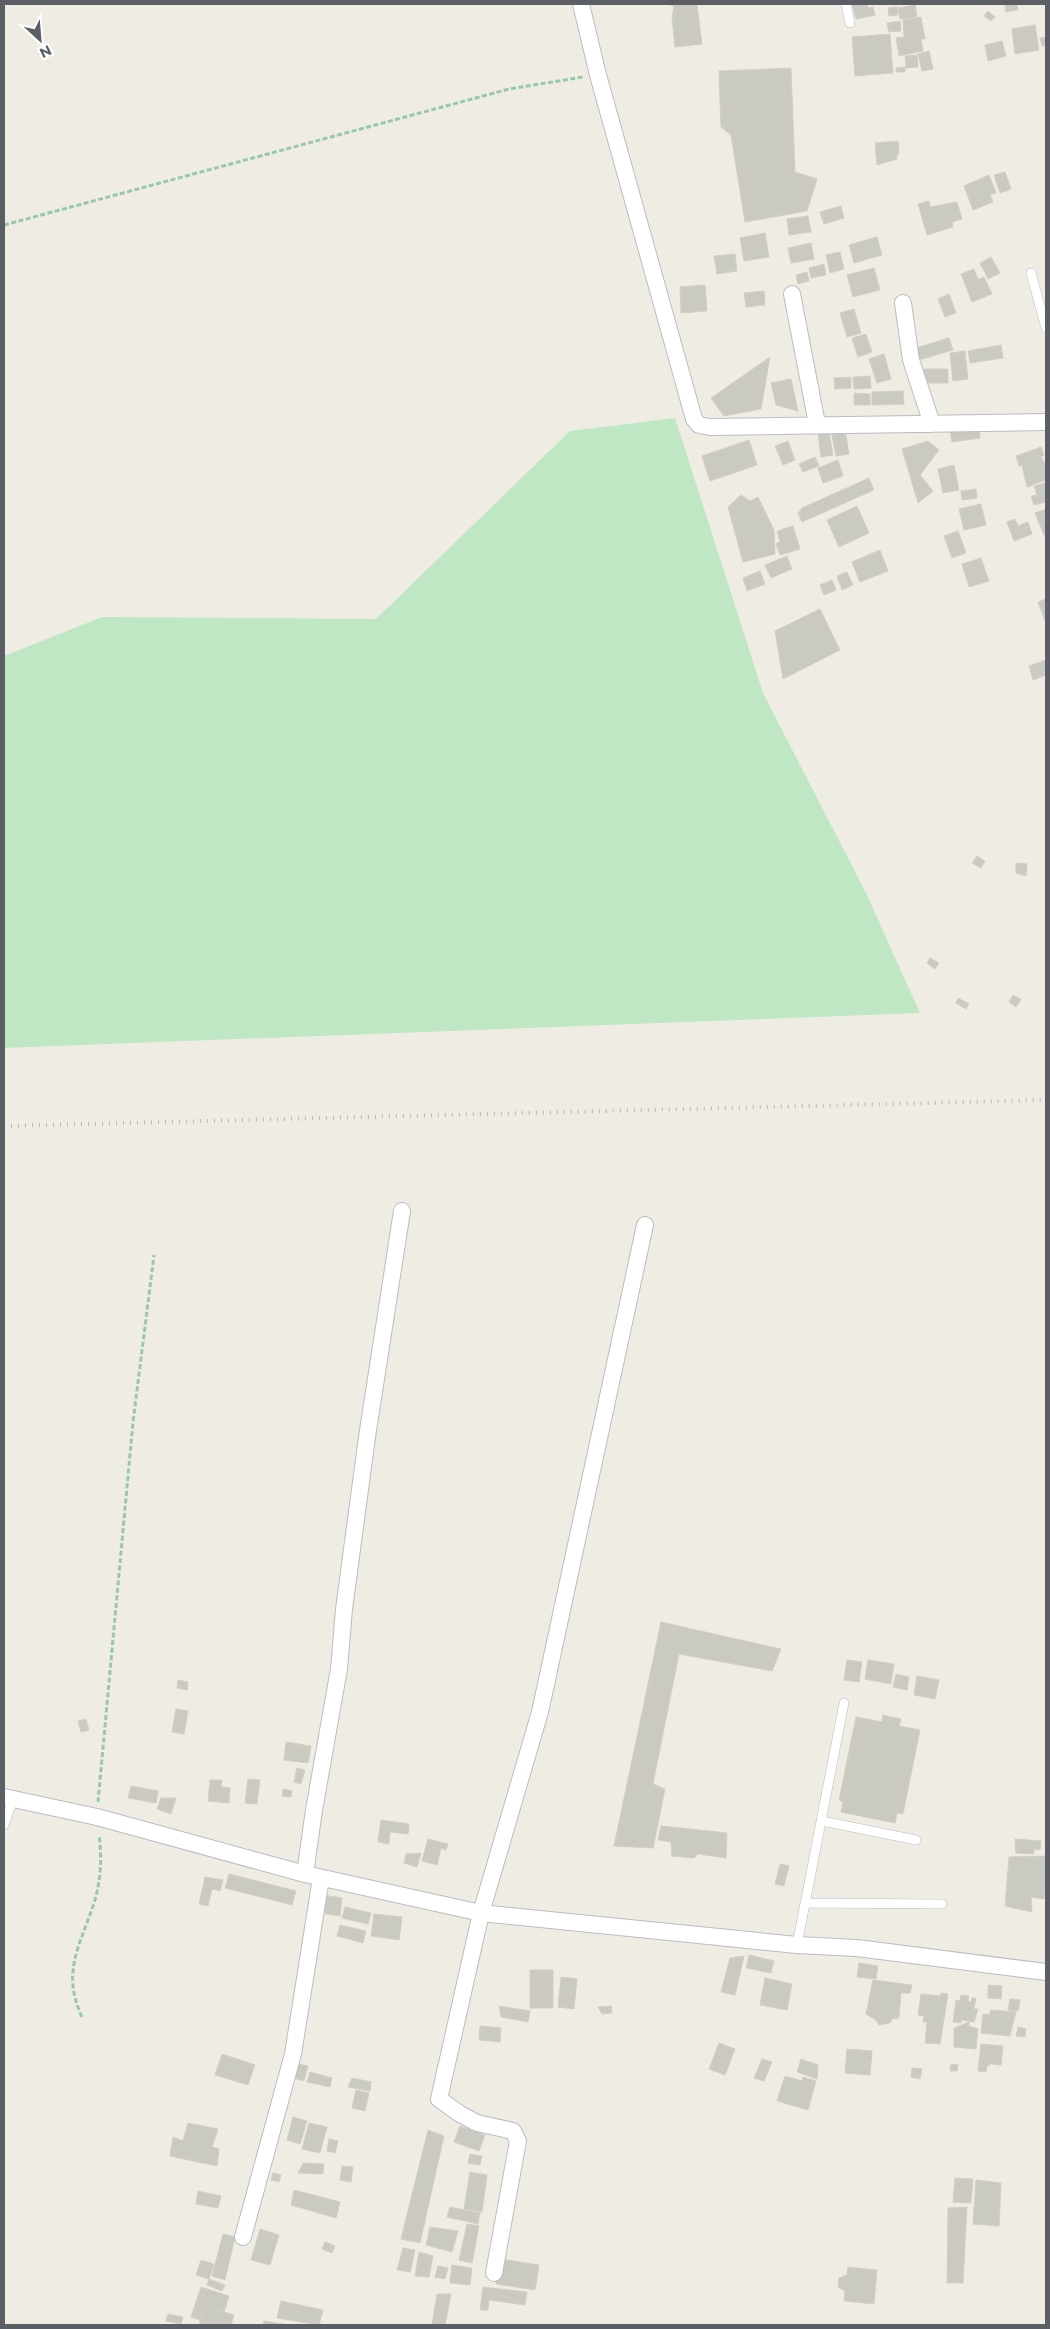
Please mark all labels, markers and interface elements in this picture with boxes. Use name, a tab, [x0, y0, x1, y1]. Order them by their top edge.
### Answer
north arrow	[15, 15, 65, 65]
text: N	[37, 41, 55, 62]

